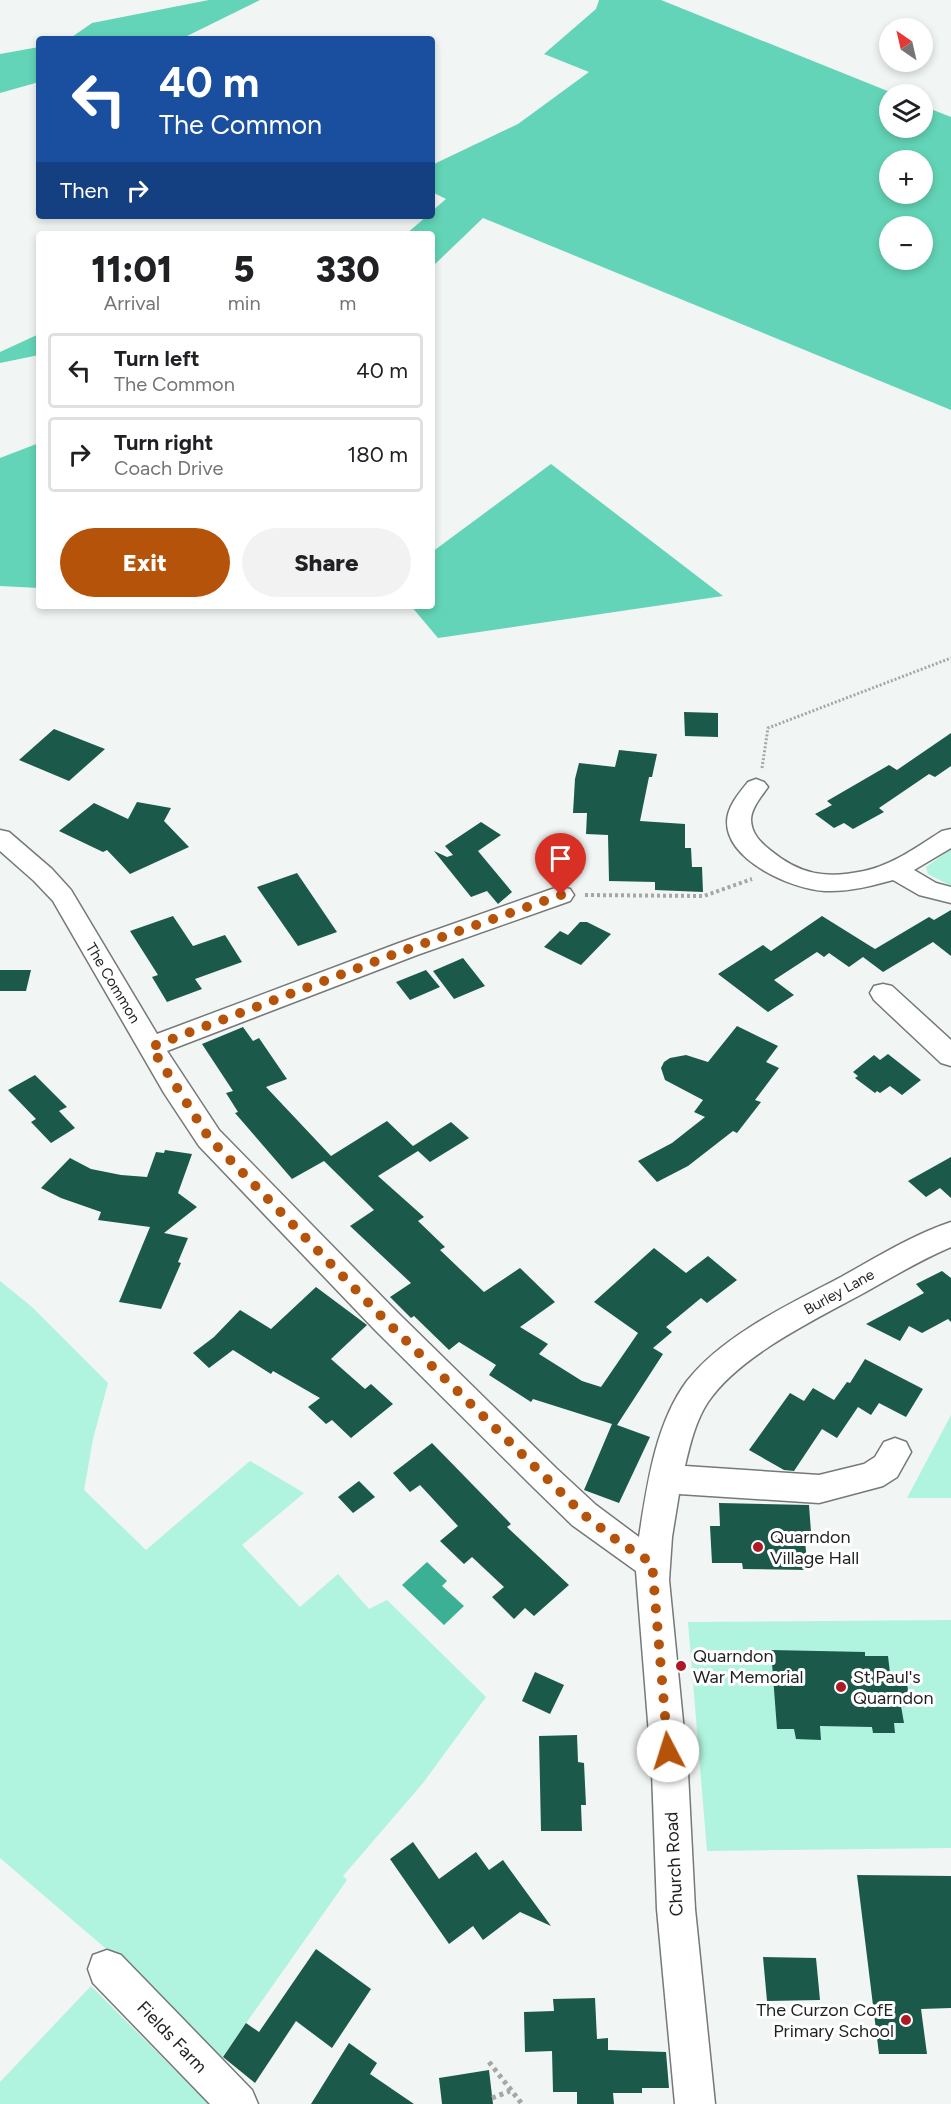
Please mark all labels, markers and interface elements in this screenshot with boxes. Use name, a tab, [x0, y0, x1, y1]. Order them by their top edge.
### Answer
north arrow	[879, 18, 933, 72]
map controls	[879, 18, 933, 270]
text: 40 m	[159, 57, 259, 108]
icon: left	[60, 60, 138, 138]
button: layers	[879, 84, 933, 138]
text: The Common	[159, 108, 322, 141]
button: +	[879, 150, 933, 204]
icon: right	[121, 174, 154, 207]
text: Then	[60, 177, 109, 204]
button: −	[879, 216, 933, 270]
text: 11:01	[91, 248, 172, 291]
text: 5	[234, 248, 255, 291]
text: 330	[316, 248, 380, 291]
text: Arrival	[104, 291, 160, 315]
text: min	[228, 291, 261, 315]
text: m	[339, 291, 356, 315]
text: Turn left	[114, 345, 200, 372]
icon: left	[63, 354, 96, 387]
text: 40 m	[356, 357, 408, 384]
text: The Common	[114, 372, 235, 396]
text: Turn right	[114, 429, 213, 456]
icon: right	[63, 438, 96, 471]
text: 180 m	[347, 441, 408, 468]
text: Coach Drive	[114, 456, 223, 480]
button: Exit	[60, 528, 230, 597]
button: Share	[242, 528, 411, 597]
pin	[535, 833, 586, 895]
icon: arrive	[544, 842, 577, 875]
street label: The Common	[82, 940, 144, 1026]
street label: Burley Lane	[801, 1265, 877, 1319]
place label: Quarndon Village Hall	[770, 1526, 859, 1569]
marker: Quarndon Village Hall	[751, 1540, 765, 1554]
place label: Quarndon War Memorial	[693, 1645, 803, 1688]
marker: Quarndon War Memorial	[674, 1659, 688, 1673]
place label: St Paul's Quarndon	[853, 1666, 933, 1709]
marker: St Paul's Quarndon	[834, 1680, 848, 1694]
position arrow	[636, 1719, 700, 1783]
street label: Church Road	[660, 1811, 688, 1917]
street label: Fields Farm	[132, 1996, 212, 2078]
place label: The Curzon CofE Primary School	[756, 1999, 894, 2042]
marker: The Curzon CofE Primary School	[899, 2013, 913, 2027]

